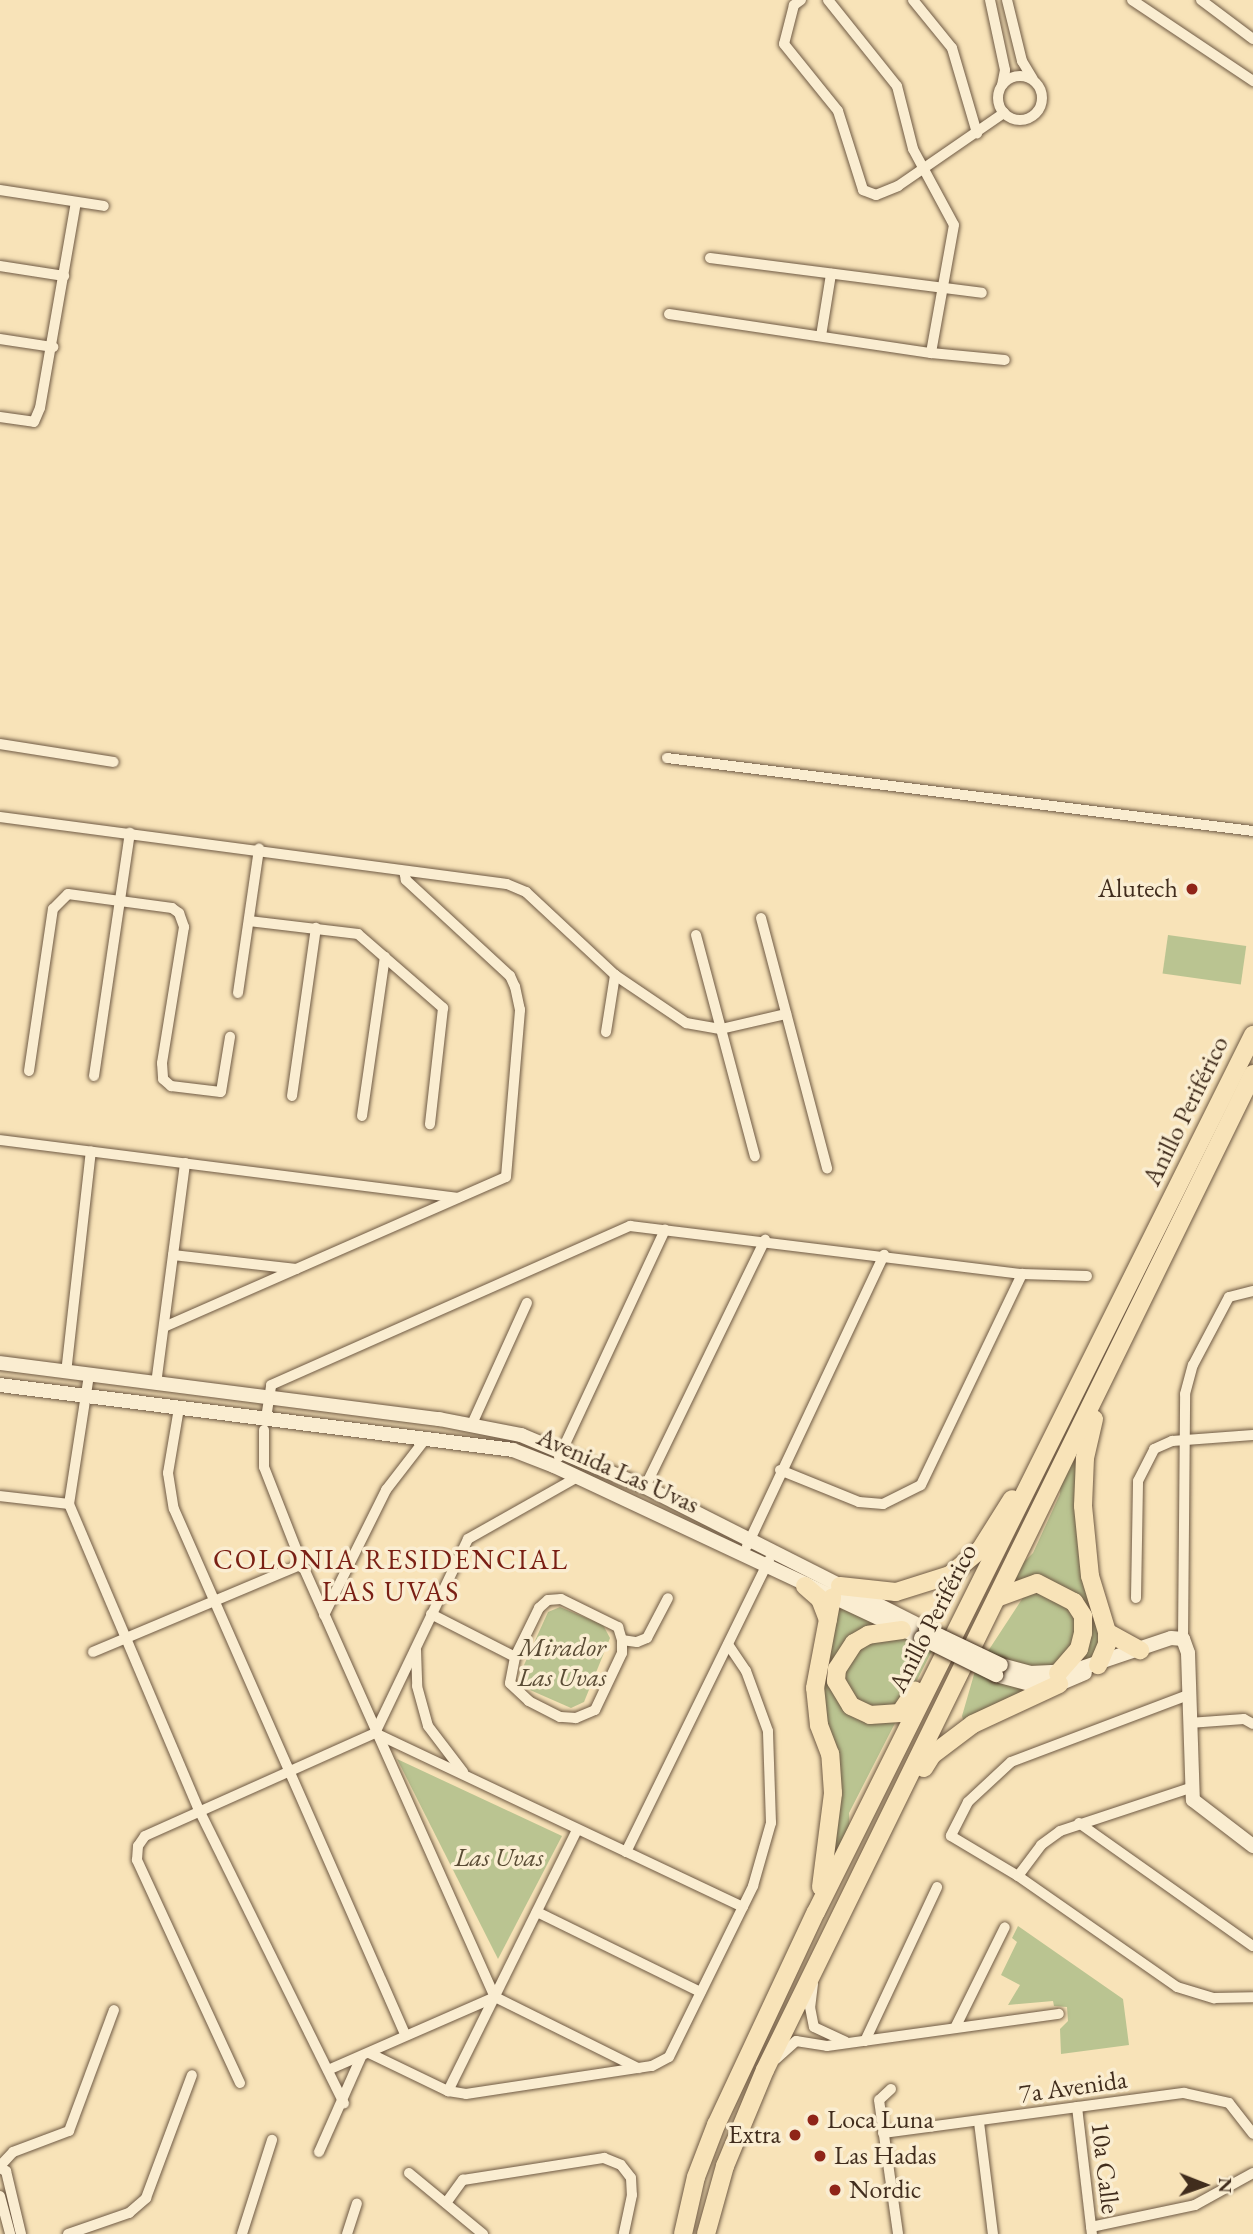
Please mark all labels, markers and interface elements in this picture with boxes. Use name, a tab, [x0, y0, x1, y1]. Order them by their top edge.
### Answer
place label: Alutech	[1098, 873, 1178, 905]
marker: Alutech	[1184, 881, 1200, 897]
street label: Anillo Periférico	[1136, 1031, 1236, 1191]
street label: Avenida Las Uvas	[532, 1421, 704, 1521]
street label: Anillo Periférico	[882, 1538, 984, 1698]
district label: COLONIA RESIDENCIAL LAS UVAS	[215, 1542, 567, 1608]
park label: Mirador Las Uvas	[517, 1632, 607, 1694]
park label: Las Uvas	[454, 1842, 544, 1874]
street label: 7a Avenida	[1017, 2064, 1129, 2110]
place label: Loca Luna	[827, 2104, 934, 2136]
marker: Loca Luna	[805, 2112, 821, 2128]
place label: Extra	[728, 2119, 781, 2151]
street label: 10a Calle	[1084, 2120, 1126, 2216]
marker: Extra	[787, 2127, 803, 2143]
place label: Las Hadas	[834, 2140, 937, 2172]
marker: Las Hadas	[812, 2148, 828, 2164]
north arrow	[1169, 2150, 1239, 2220]
place label: Nordic	[849, 2174, 921, 2206]
text: N	[1213, 2177, 1238, 2193]
marker: Nordic	[827, 2182, 843, 2198]

